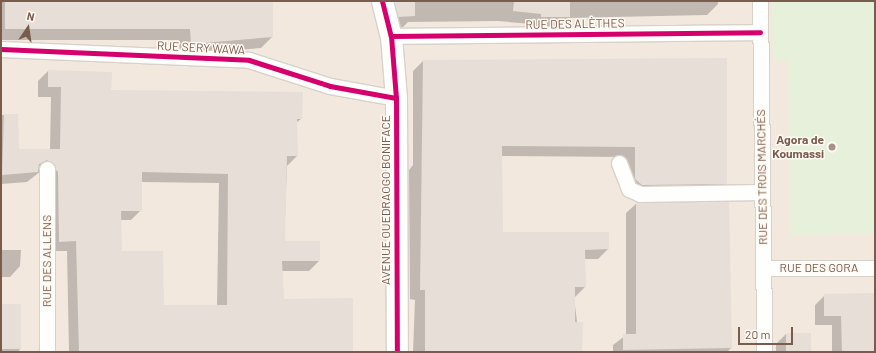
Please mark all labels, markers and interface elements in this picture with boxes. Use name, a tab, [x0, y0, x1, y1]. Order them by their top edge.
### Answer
north arrow	[8, 8, 48, 48]
text: N	[26, 9, 36, 23]
street label: RUE DES ALÈTHES	[525, 16, 625, 32]
street label: RUE SERY WAWA	[157, 38, 245, 58]
street label: RUE DES TROIS MARCHÉS	[754, 109, 770, 245]
street label: AVENUE OUEDRAOGO BONIFACE	[379, 115, 393, 285]
place label: Agora de Koumassi	[772, 133, 824, 161]
marker: Agora de Koumassi	[827, 142, 837, 152]
street label: RUE DES ALLENS	[40, 215, 54, 307]
street label: RUE DES GORA	[780, 261, 858, 275]
scale bar	[740, 319, 795, 345]
text: 20 m	[745, 327, 771, 341]

